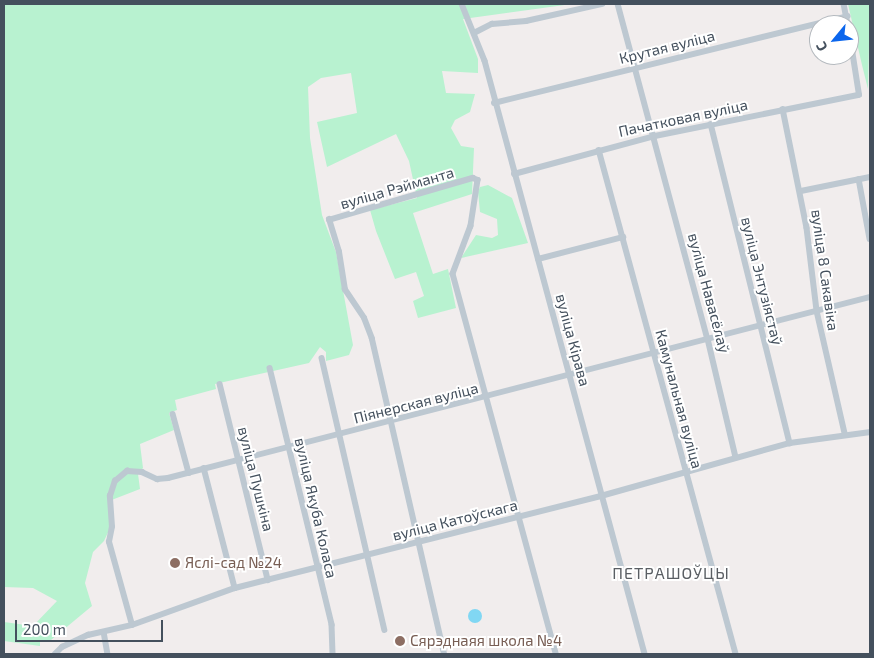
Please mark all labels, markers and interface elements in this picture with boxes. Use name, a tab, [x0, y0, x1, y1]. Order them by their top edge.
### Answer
north arrow	[809, 15, 859, 65]
street label: Крутая вуліца	[617, 26, 717, 68]
text: С	[812, 39, 831, 54]
street label: Пачатковая вуліца	[617, 96, 749, 140]
street label: вуліца Рэйманта	[338, 163, 456, 213]
street label: вуліца 8 Сакавіка	[808, 208, 842, 332]
street label: вуліца Энтузіястаў	[737, 215, 787, 347]
street label: вуліца Навасёлаў	[684, 231, 734, 355]
street label: вуліца Кірава	[552, 292, 594, 388]
street label: Камунальная вуліца	[652, 327, 706, 471]
street label: Піянерская вуліца	[352, 379, 480, 427]
street label: вуліца Пушкіна	[234, 425, 278, 533]
street label: вуліца Якуба Коласа	[291, 436, 341, 580]
street label: вуліца Катоўскага	[391, 496, 519, 544]
place label: Яслі-сад №24	[185, 554, 282, 572]
marker: Яслі-сад №24	[169, 557, 181, 569]
district label: ПЕТРАШОЎЦЫ	[611, 563, 731, 583]
scale bar	[18, 610, 165, 642]
text: 200 m	[23, 620, 66, 638]
place label: Сярэднаяя школа №4	[410, 632, 562, 650]
marker: Сярэднаяя школа №4	[394, 635, 406, 647]

